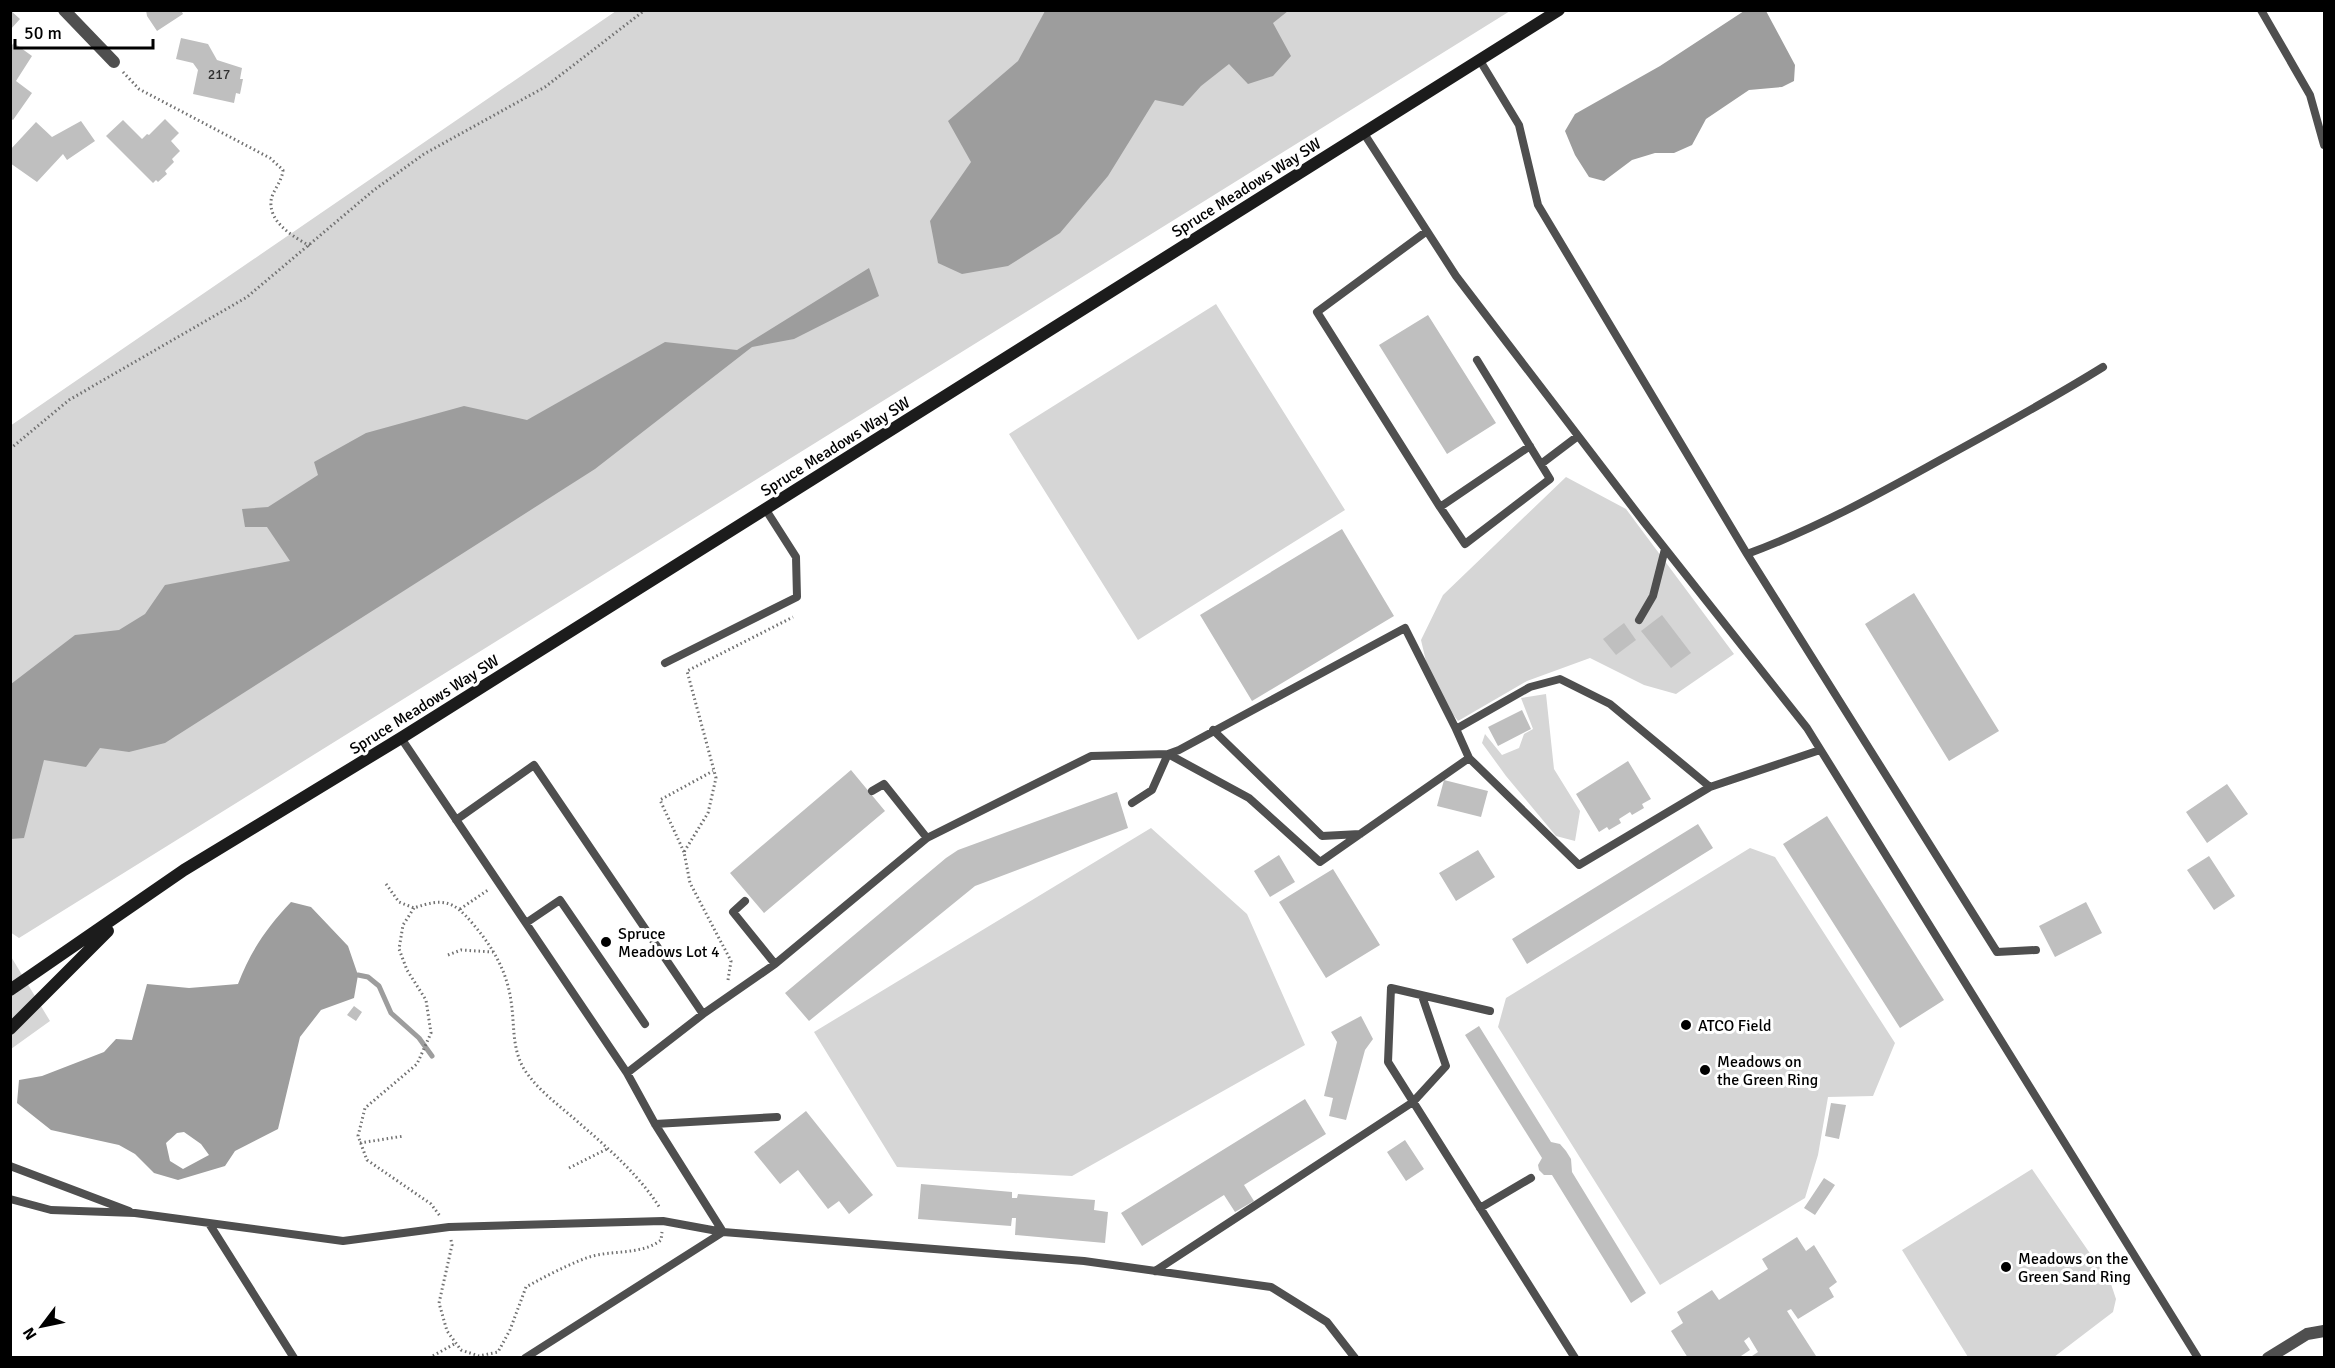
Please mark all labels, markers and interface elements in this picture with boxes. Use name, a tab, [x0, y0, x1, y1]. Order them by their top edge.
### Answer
scale bar	[15, 12, 153, 50]
text: 50 m	[24, 22, 62, 44]
house number: 217	[208, 66, 230, 83]
street label: Spruce Meadows Way SW	[1168, 133, 1325, 242]
street label: Spruce Meadows Way SW	[757, 392, 914, 501]
street label: Spruce Meadows Way SW	[346, 650, 503, 759]
place label: Spruce Meadows Lot 4	[618, 924, 720, 962]
marker: Spruce Meadows Lot 4	[599, 935, 613, 949]
place label: ATCO Field	[1698, 1016, 1772, 1036]
marker: ATCO Field	[1679, 1018, 1693, 1032]
place label: Meadows on the Green Ring	[1717, 1052, 1818, 1090]
marker: Meadows on the Green Ring	[1698, 1063, 1712, 1077]
place label: Meadows on the Green Sand Ring	[2018, 1249, 2131, 1287]
marker: Meadows on the Green Sand Ring	[1999, 1260, 2013, 1274]
north arrow	[12, 1296, 72, 1356]
text: N	[19, 1323, 42, 1343]

